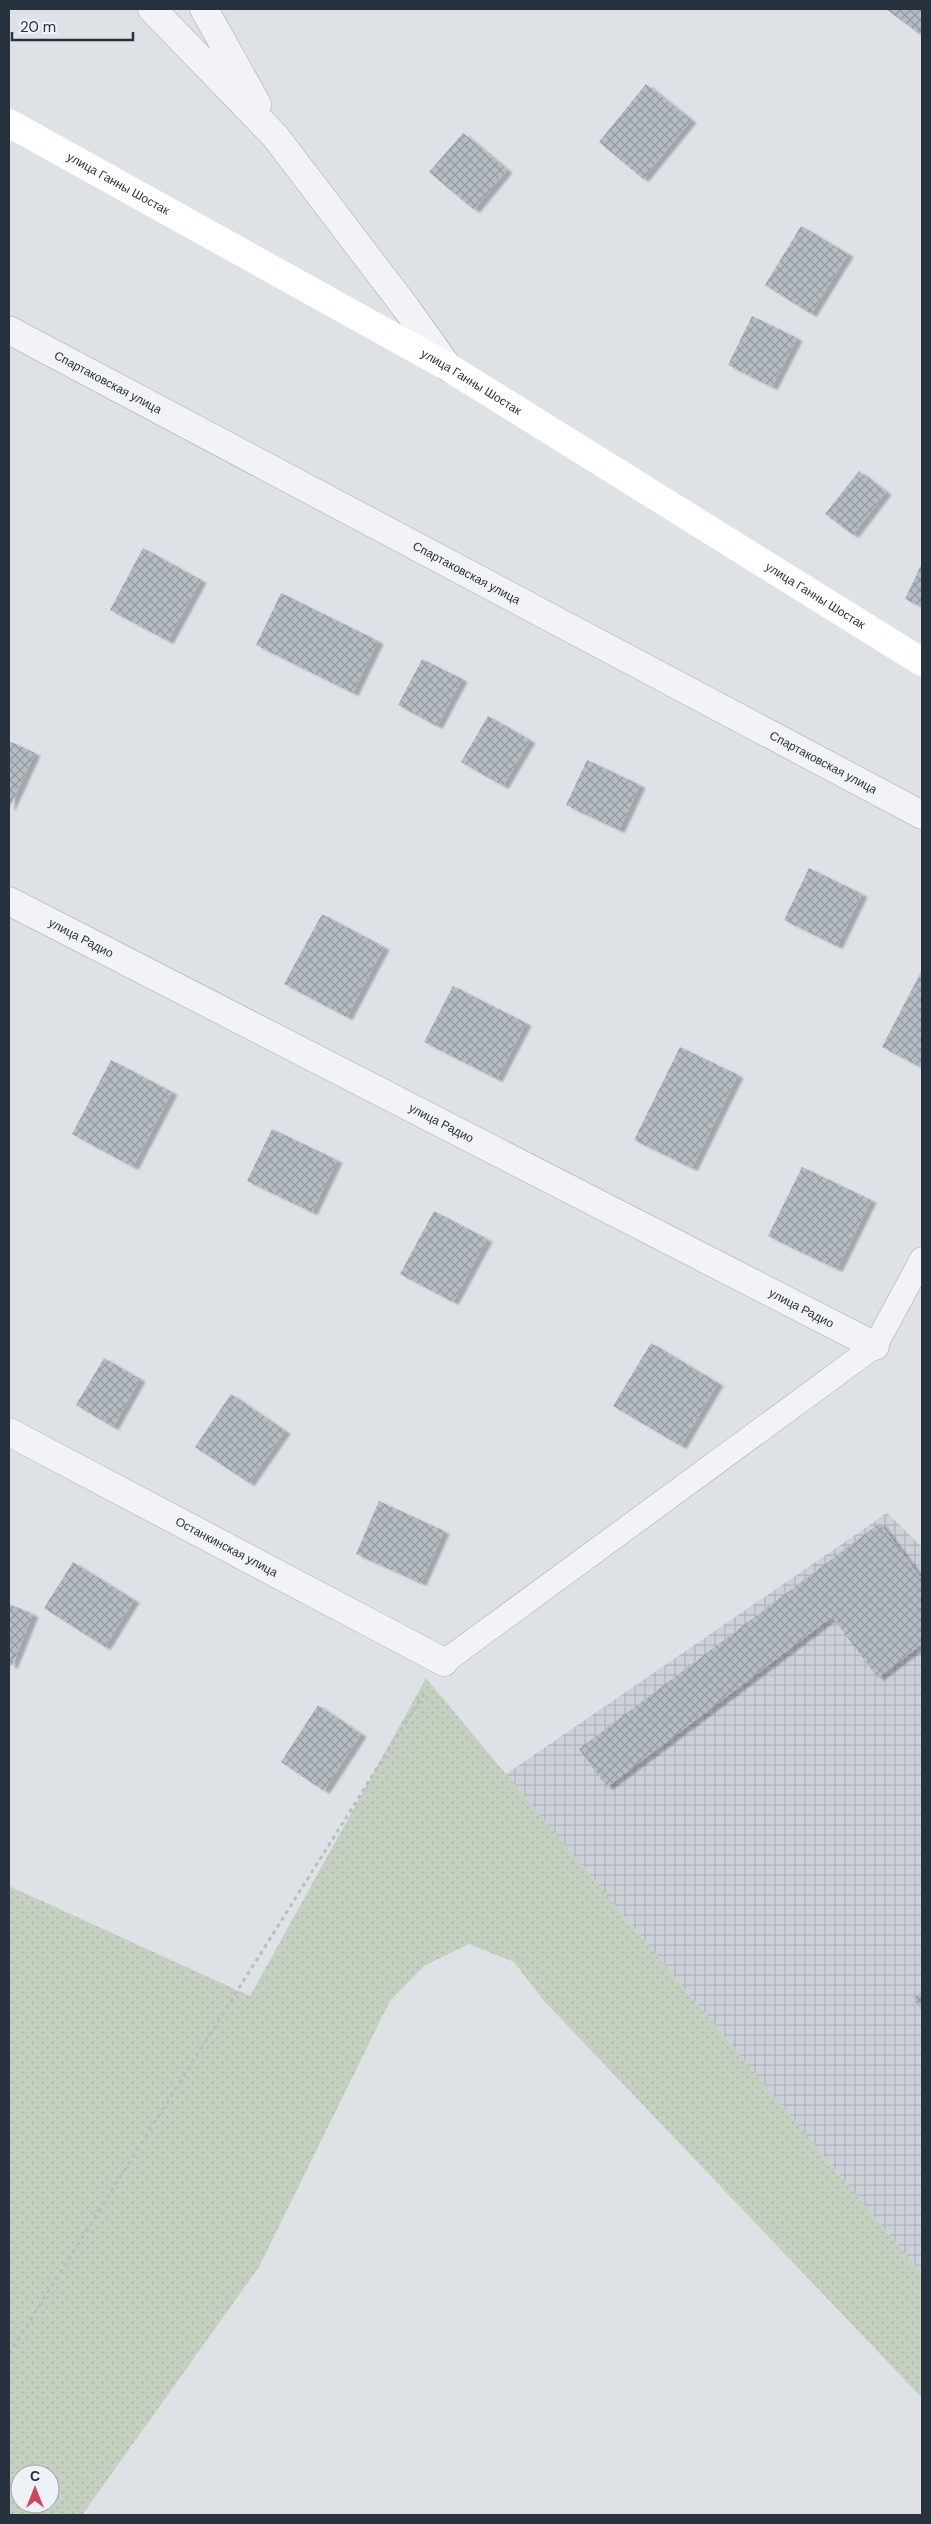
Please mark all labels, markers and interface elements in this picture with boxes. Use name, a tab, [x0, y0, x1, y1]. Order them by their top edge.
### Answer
scale bar	[12, 10, 134, 42]
text: 20 m	[20, 17, 56, 37]
street label: улица Ганны Шостак	[64, 149, 173, 219]
street label: улица Ганны Шостак	[418, 346, 525, 419]
street label: Спартаковская улица	[51, 347, 165, 418]
street label: Спартаковская улица	[410, 538, 523, 608]
street label: улица Ганны Шостак	[762, 559, 869, 633]
street label: Спартаковская улица	[767, 727, 880, 798]
street label: улица Радио	[46, 915, 117, 961]
street label: улица Радио	[406, 1100, 477, 1147]
street label: улица Радио	[766, 1285, 837, 1332]
street label: Останкинская улица	[173, 1513, 281, 1581]
north arrow	[10, 2464, 60, 2514]
text: С	[30, 2467, 40, 2485]

